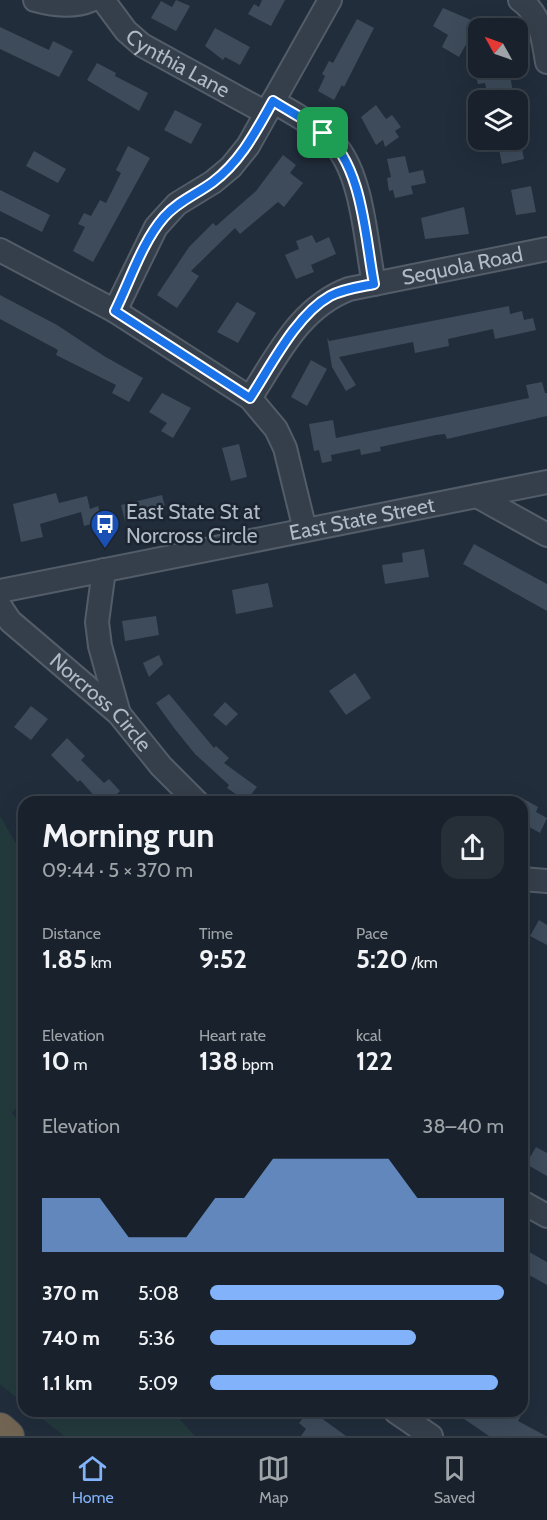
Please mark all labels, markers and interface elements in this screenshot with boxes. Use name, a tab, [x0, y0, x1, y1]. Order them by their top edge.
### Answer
north arrow	[468, 18, 528, 78]
map controls	[468, 18, 528, 150]
street label: Cynthia Lane	[121, 23, 234, 103]
button: layers	[468, 90, 528, 150]
pin	[297, 107, 348, 158]
icon: arrive	[306, 116, 339, 149]
street label: Sequola Road	[400, 241, 525, 290]
street label: East State Street	[287, 492, 437, 545]
place label: East State St at Norcross Circle	[126, 499, 260, 548]
bus stop icon: East State St at Norcross Circle	[89, 508, 121, 550]
street label: Norcross Circle	[45, 648, 157, 756]
text: Morning run	[42, 815, 214, 855]
button: share	[441, 816, 504, 879]
text: 09:44 · 5 × 370 m	[42, 858, 193, 882]
text: Distance	[42, 924, 101, 943]
text: Time	[199, 924, 233, 943]
text: Pace	[356, 924, 388, 943]
text: 1.85	[42, 943, 87, 975]
text: 9:52	[199, 943, 247, 975]
text: 5:20	[356, 943, 408, 975]
text: km	[87, 953, 112, 972]
text: /km	[408, 953, 438, 972]
text: Elevation	[42, 1026, 105, 1045]
text: Heart rate	[199, 1026, 266, 1045]
text: kcal	[356, 1026, 382, 1045]
text: 10	[42, 1045, 70, 1077]
text: 138	[199, 1045, 238, 1077]
text: 122	[356, 1045, 393, 1077]
text: m	[70, 1055, 88, 1074]
text: bpm	[238, 1055, 274, 1074]
text: Elevation	[42, 1114, 120, 1138]
text: 38–40 m	[423, 1114, 504, 1138]
text: 370 m	[42, 1281, 99, 1305]
text: 5:08	[138, 1281, 179, 1305]
text: 740 m	[42, 1326, 100, 1350]
text: 5:36	[138, 1326, 175, 1350]
text: 1.1 km	[42, 1371, 92, 1395]
text: 5:09	[138, 1371, 178, 1395]
tab: Home	[72, 1452, 114, 1507]
tab: Map	[257, 1452, 290, 1507]
tab: Saved	[434, 1452, 475, 1507]

